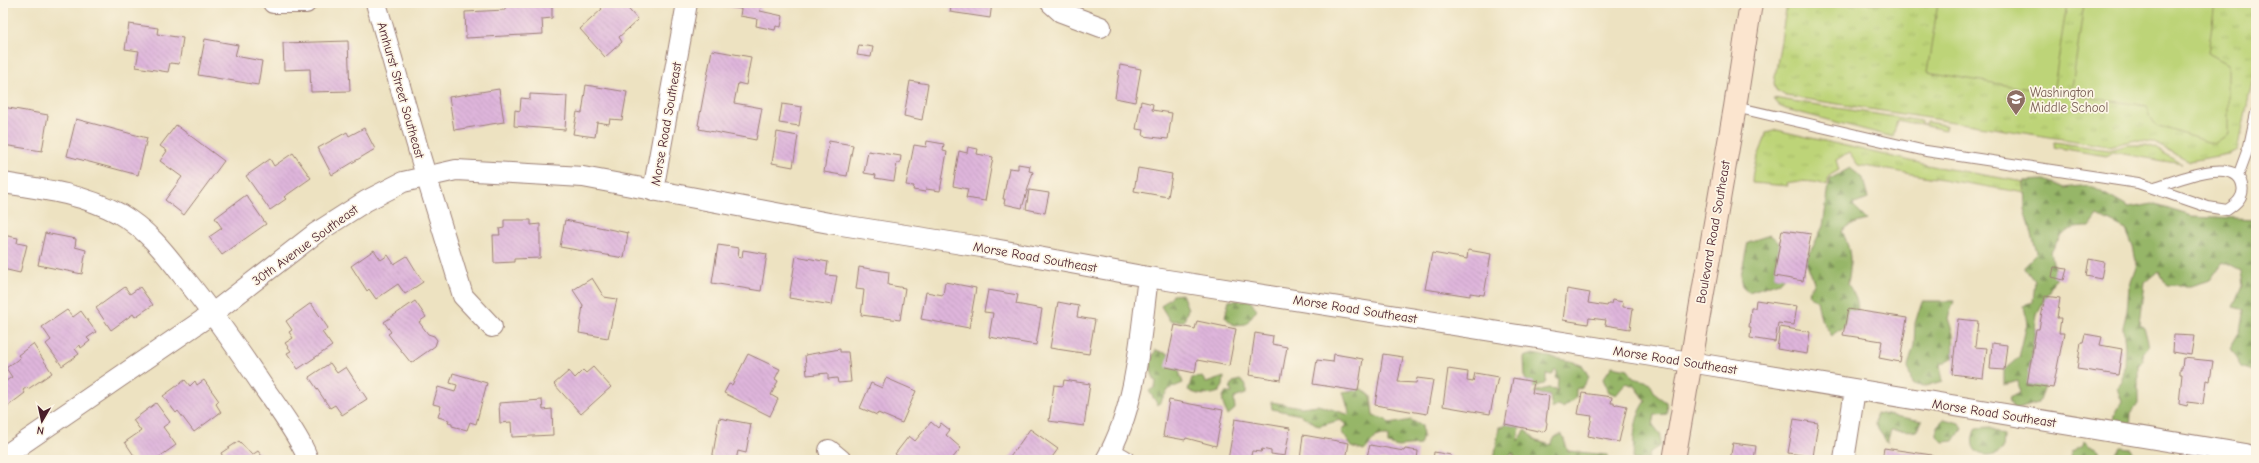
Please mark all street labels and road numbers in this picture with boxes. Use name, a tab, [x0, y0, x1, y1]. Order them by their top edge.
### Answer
street label: Amhurst Street Southeast	[374, 20, 428, 161]
street label: Morse Road Southeast	[648, 60, 684, 187]
street label: Boulevard Road Southeast	[1693, 158, 1733, 305]
street label: 30th Avenue Southeast	[249, 201, 362, 288]
street label: Morse Road Southeast	[972, 239, 1099, 275]
street label: Morse Road Southeast	[1292, 292, 1419, 326]
street label: Morse Road Southeast	[1612, 343, 1739, 377]
street label: Morse Road Southeast	[1931, 396, 2058, 430]

